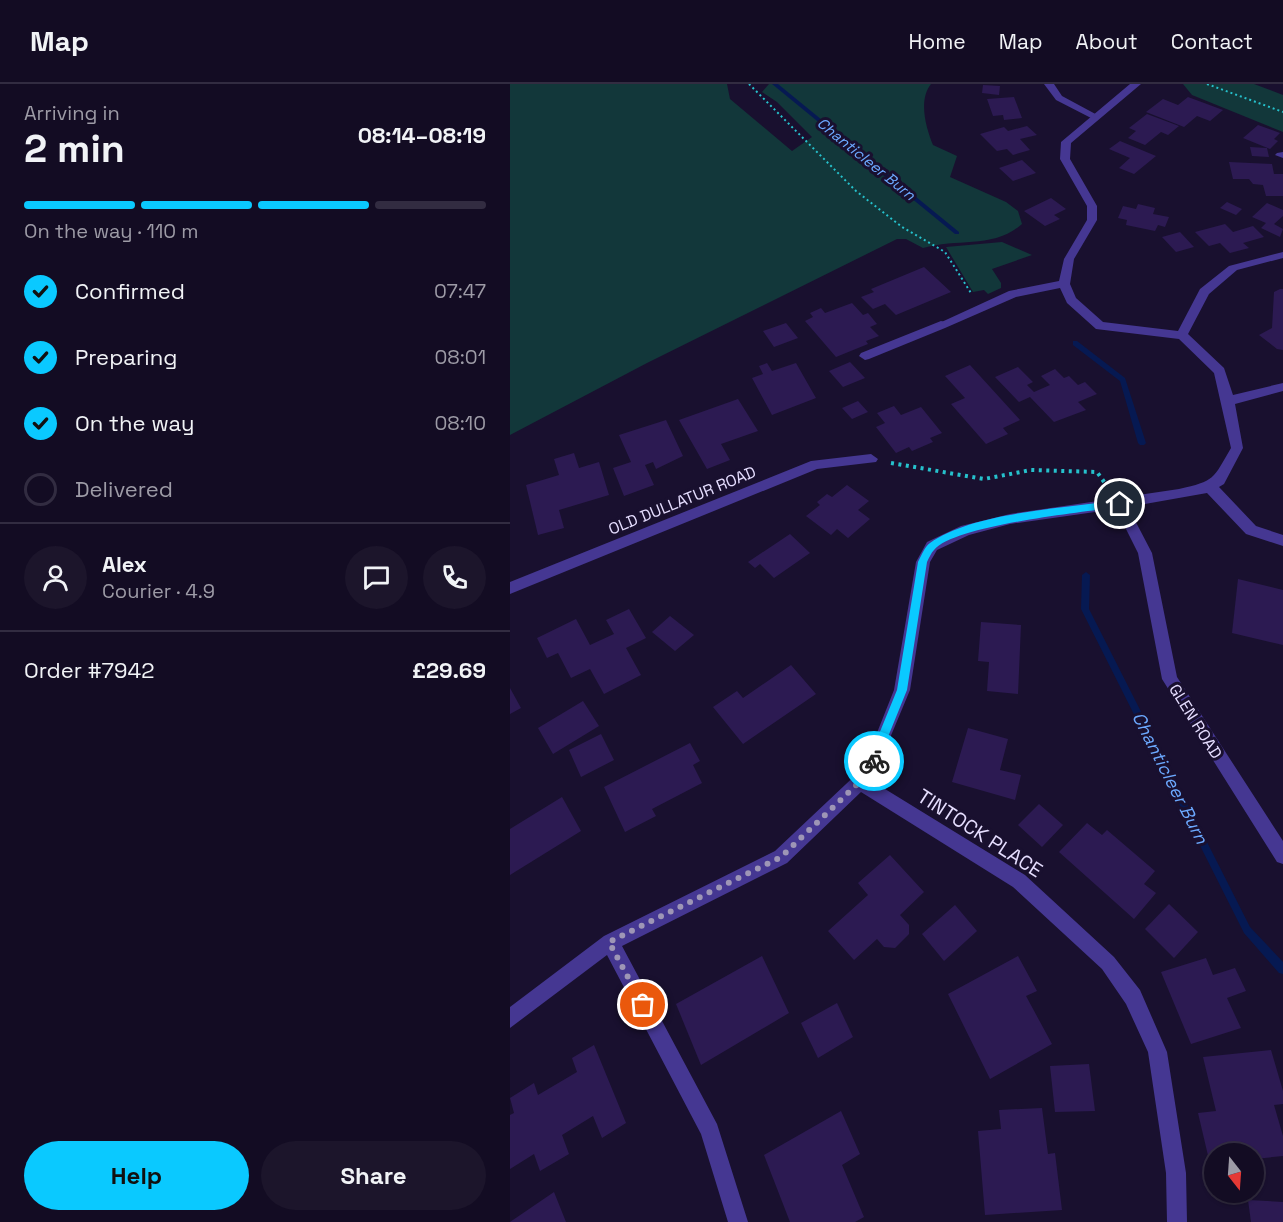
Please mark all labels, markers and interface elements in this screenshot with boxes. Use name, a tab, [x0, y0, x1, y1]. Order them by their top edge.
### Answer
text: Map	[30, 23, 89, 59]
text: Home	[908, 28, 966, 55]
text: Map	[999, 28, 1043, 55]
text: About	[1076, 28, 1138, 55]
text: Contact	[1171, 28, 1253, 55]
text: Arriving in	[24, 100, 120, 126]
water label: Chanticleer Burn	[813, 113, 920, 205]
text: 08:14–08:19	[358, 121, 486, 149]
text: 2 min	[24, 124, 125, 173]
text: On the way · 110 m	[24, 218, 198, 244]
icon: check	[24, 275, 57, 308]
text: Confirmed	[75, 277, 185, 305]
text: 07:47	[434, 278, 486, 304]
icon: check	[24, 341, 57, 374]
text: Preparing	[75, 343, 177, 371]
text: 08:01	[434, 344, 486, 370]
icon: check	[24, 407, 57, 440]
text: On the way	[75, 409, 194, 437]
text: 08:10	[434, 410, 486, 436]
street label: OLD DULLATUR ROAD	[605, 461, 759, 540]
text: Delivered	[75, 475, 173, 503]
pin	[1094, 478, 1145, 529]
icon: home	[1103, 487, 1136, 520]
button: person	[24, 546, 87, 609]
button: chat	[345, 546, 408, 609]
button: phone	[423, 546, 486, 609]
text: Alex	[102, 550, 147, 578]
text: Courier · 4.9	[102, 578, 215, 604]
text: Order #7942	[24, 656, 154, 684]
text: £29.69	[412, 656, 486, 684]
street label: GLEN ROAD	[1164, 680, 1227, 763]
water label: Chanticleer Burn	[1127, 708, 1214, 848]
courier	[844, 731, 904, 791]
icon: bike	[858, 745, 891, 778]
street label: TINTOCK PLACE	[913, 783, 1047, 883]
pin	[617, 979, 668, 1030]
icon: bag	[626, 988, 659, 1021]
button: Help	[24, 1141, 249, 1210]
button: Share	[261, 1141, 486, 1210]
north arrow	[1204, 1143, 1264, 1203]
map controls	[1204, 1143, 1264, 1203]

